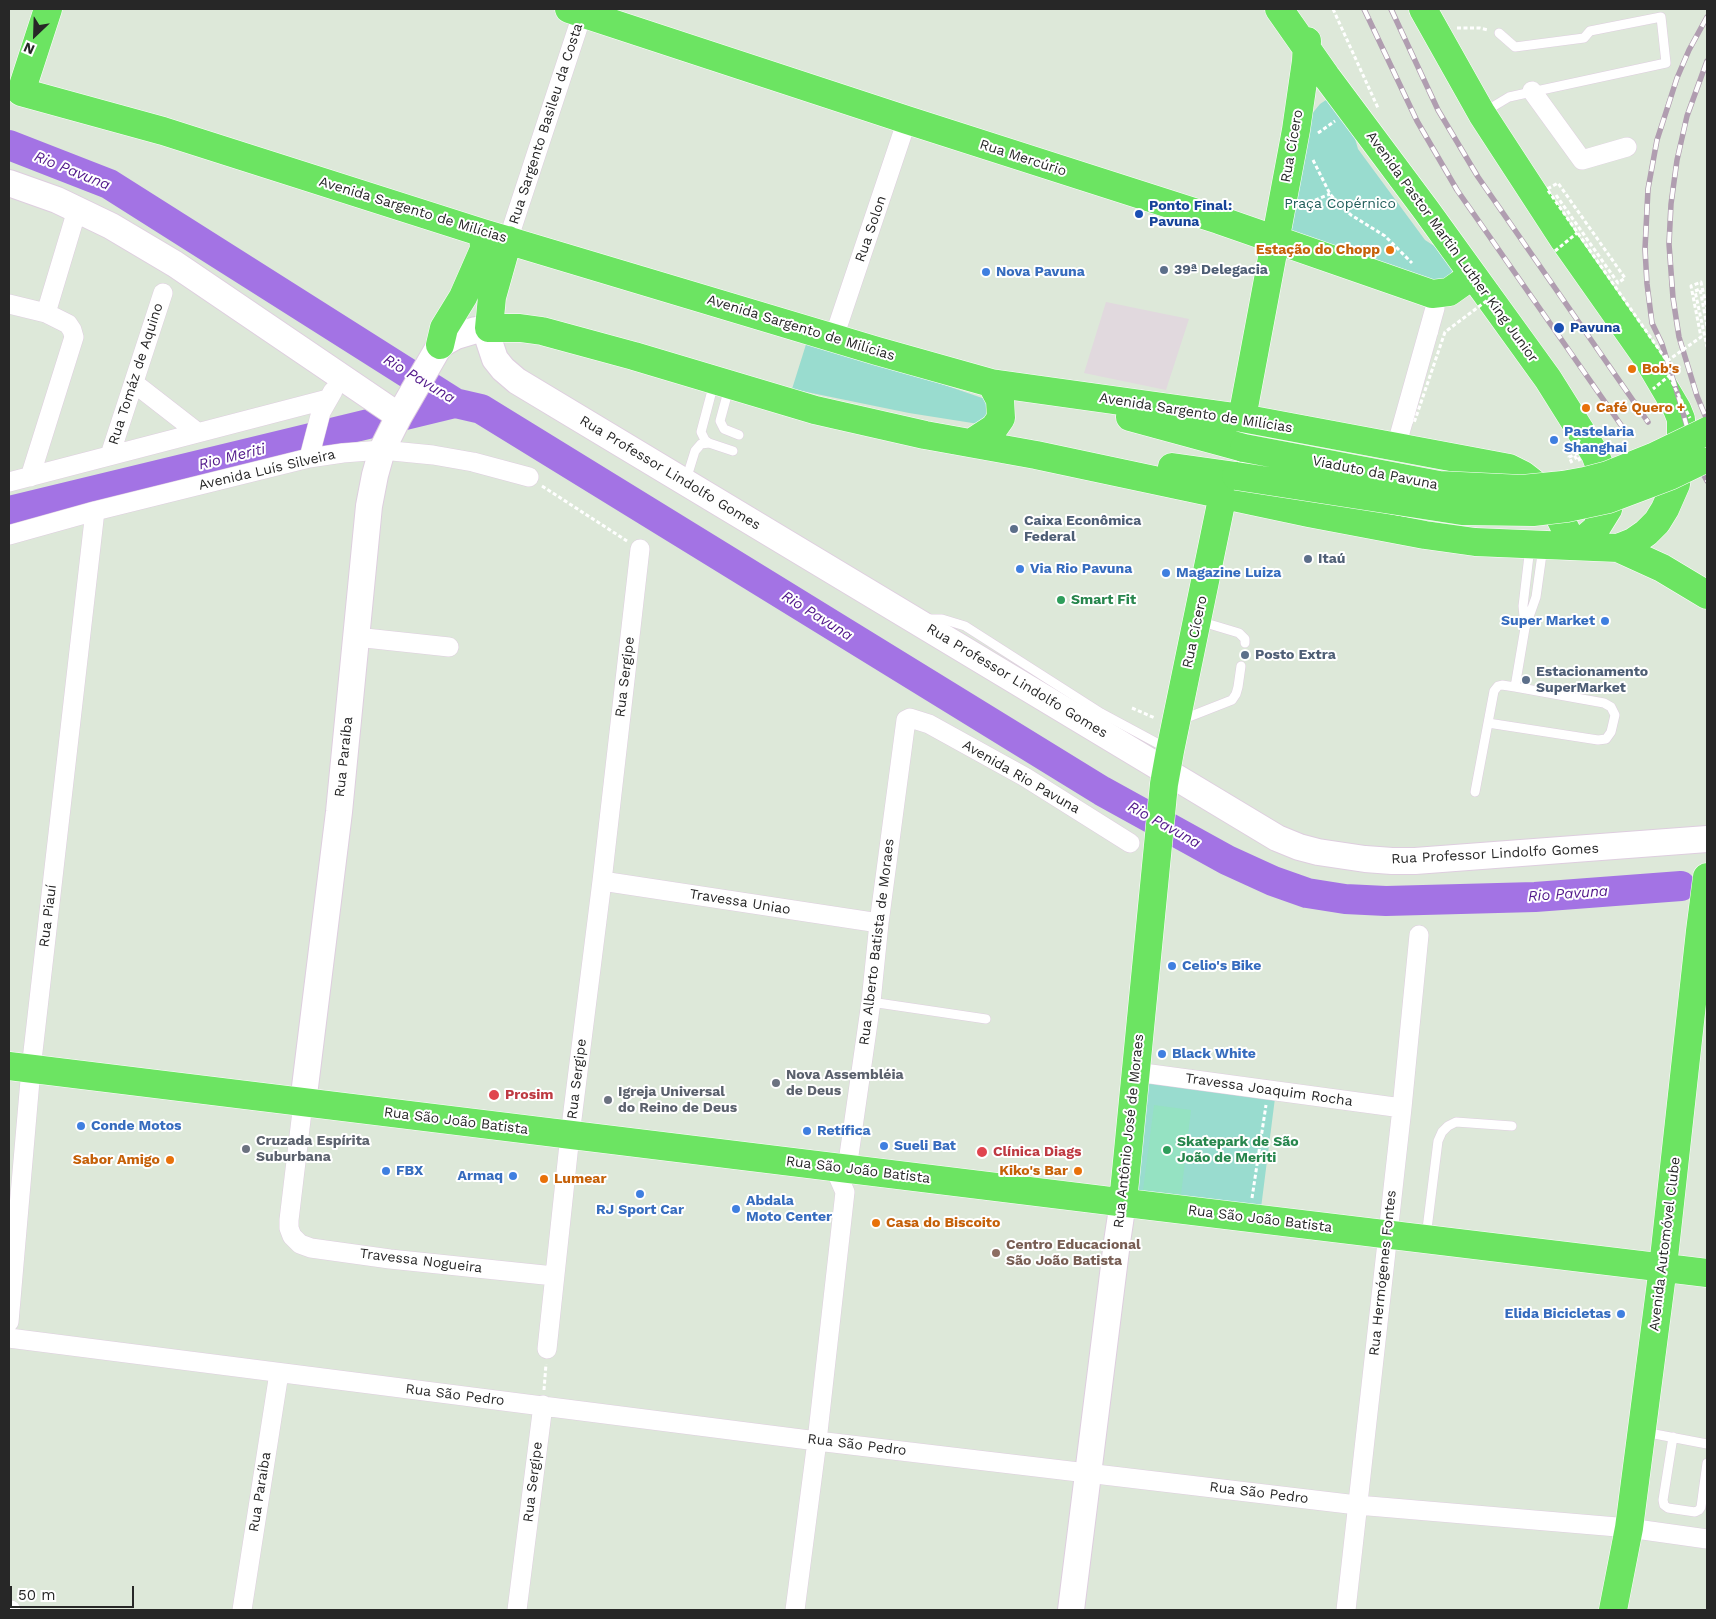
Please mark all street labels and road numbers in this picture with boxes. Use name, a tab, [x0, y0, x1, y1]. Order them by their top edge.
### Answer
street label: Rua Sargento Basileu da Costa	[506, 21, 586, 227]
street label: Rua Cícero	[1277, 108, 1307, 184]
street label: Avenida Pastor Martin Luther King Junior	[1363, 128, 1541, 366]
street label: Rua Mercúrio	[978, 136, 1068, 180]
street label: Avenida Sargento de Milícias	[317, 173, 509, 247]
street label: Rua Solon	[852, 194, 890, 264]
street label: Avenida Sargento de Milícias	[705, 291, 897, 365]
street label: Rua Tomáz de Aquino	[105, 301, 167, 447]
street label: Avenida Sargento de Milícias	[1098, 389, 1294, 437]
street label: Rua Professor Lindolfo Gomes	[577, 412, 763, 534]
street label: Avenida Luís Silveira	[197, 446, 337, 494]
street label: Viaduto da Pavuna	[1311, 453, 1439, 493]
street label: Rua Cícero	[1179, 594, 1211, 670]
street label: Rua Professor Lindolfo Gomes	[924, 620, 1110, 742]
street label: Rua Sergipe	[612, 636, 638, 718]
street label: Rua Paraíba	[331, 716, 357, 798]
street label: Avenida Rio Pavuna	[959, 737, 1083, 817]
street label: Rua Alberto Batista de Moraes	[856, 838, 898, 1046]
street label: Rua Professor Lindolfo Gomes	[1391, 840, 1599, 868]
street label: Rua Piauí	[36, 884, 60, 948]
street label: Travessa Uniao	[688, 886, 792, 918]
street label: Rua Antônio José de Moraes	[1110, 1033, 1148, 1229]
street label: Rua Sergipe	[564, 1038, 590, 1120]
street label: Travessa Joaquim Rocha	[1184, 1070, 1354, 1110]
street label: Rua São João Batista	[383, 1104, 529, 1138]
street label: Rua São João Batista	[785, 1153, 931, 1187]
street label: Avenida Automóvel Clube	[1646, 1156, 1684, 1332]
street label: Rua Hermógenes Fontes	[1366, 1189, 1400, 1357]
street label: Rua São João Batista	[1187, 1202, 1333, 1236]
street label: Travessa Nogueira	[359, 1245, 483, 1277]
street label: Rua São Pedro	[405, 1381, 505, 1409]
street label: Rua São Pedro	[807, 1431, 907, 1459]
street label: Rua Sergipe	[520, 1441, 546, 1523]
street label: Rua Paraíba	[245, 1451, 275, 1533]
street label: Rua São Pedro	[1209, 1479, 1309, 1507]

